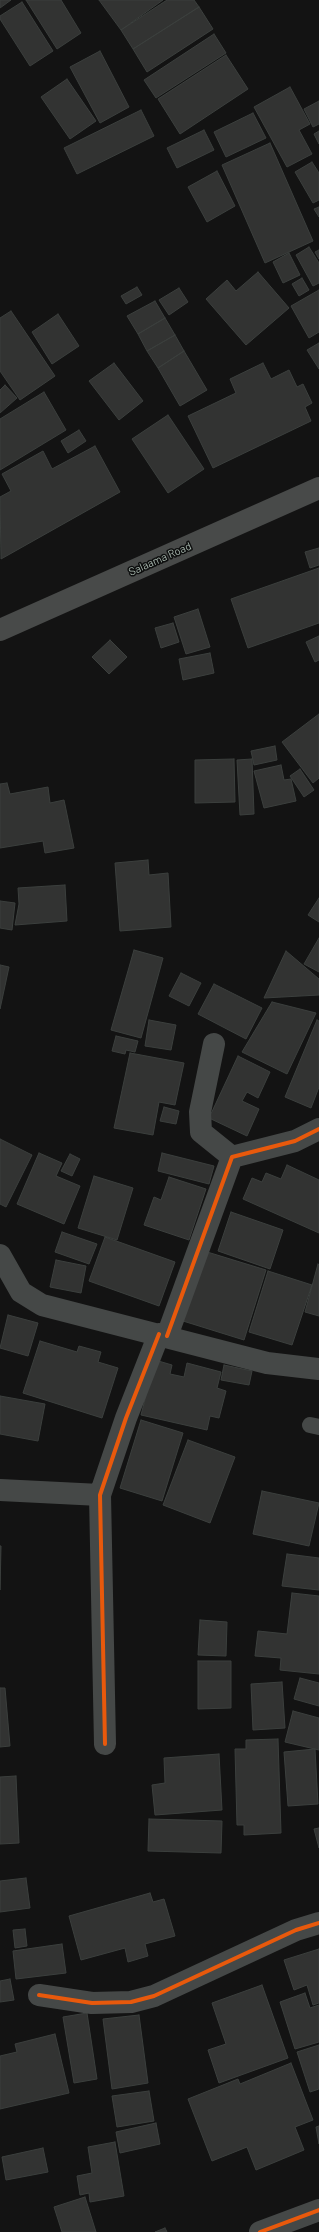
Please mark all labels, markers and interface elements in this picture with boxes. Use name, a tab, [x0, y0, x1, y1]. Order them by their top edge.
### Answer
street label: Salaama Road	[127, 539, 193, 579]

